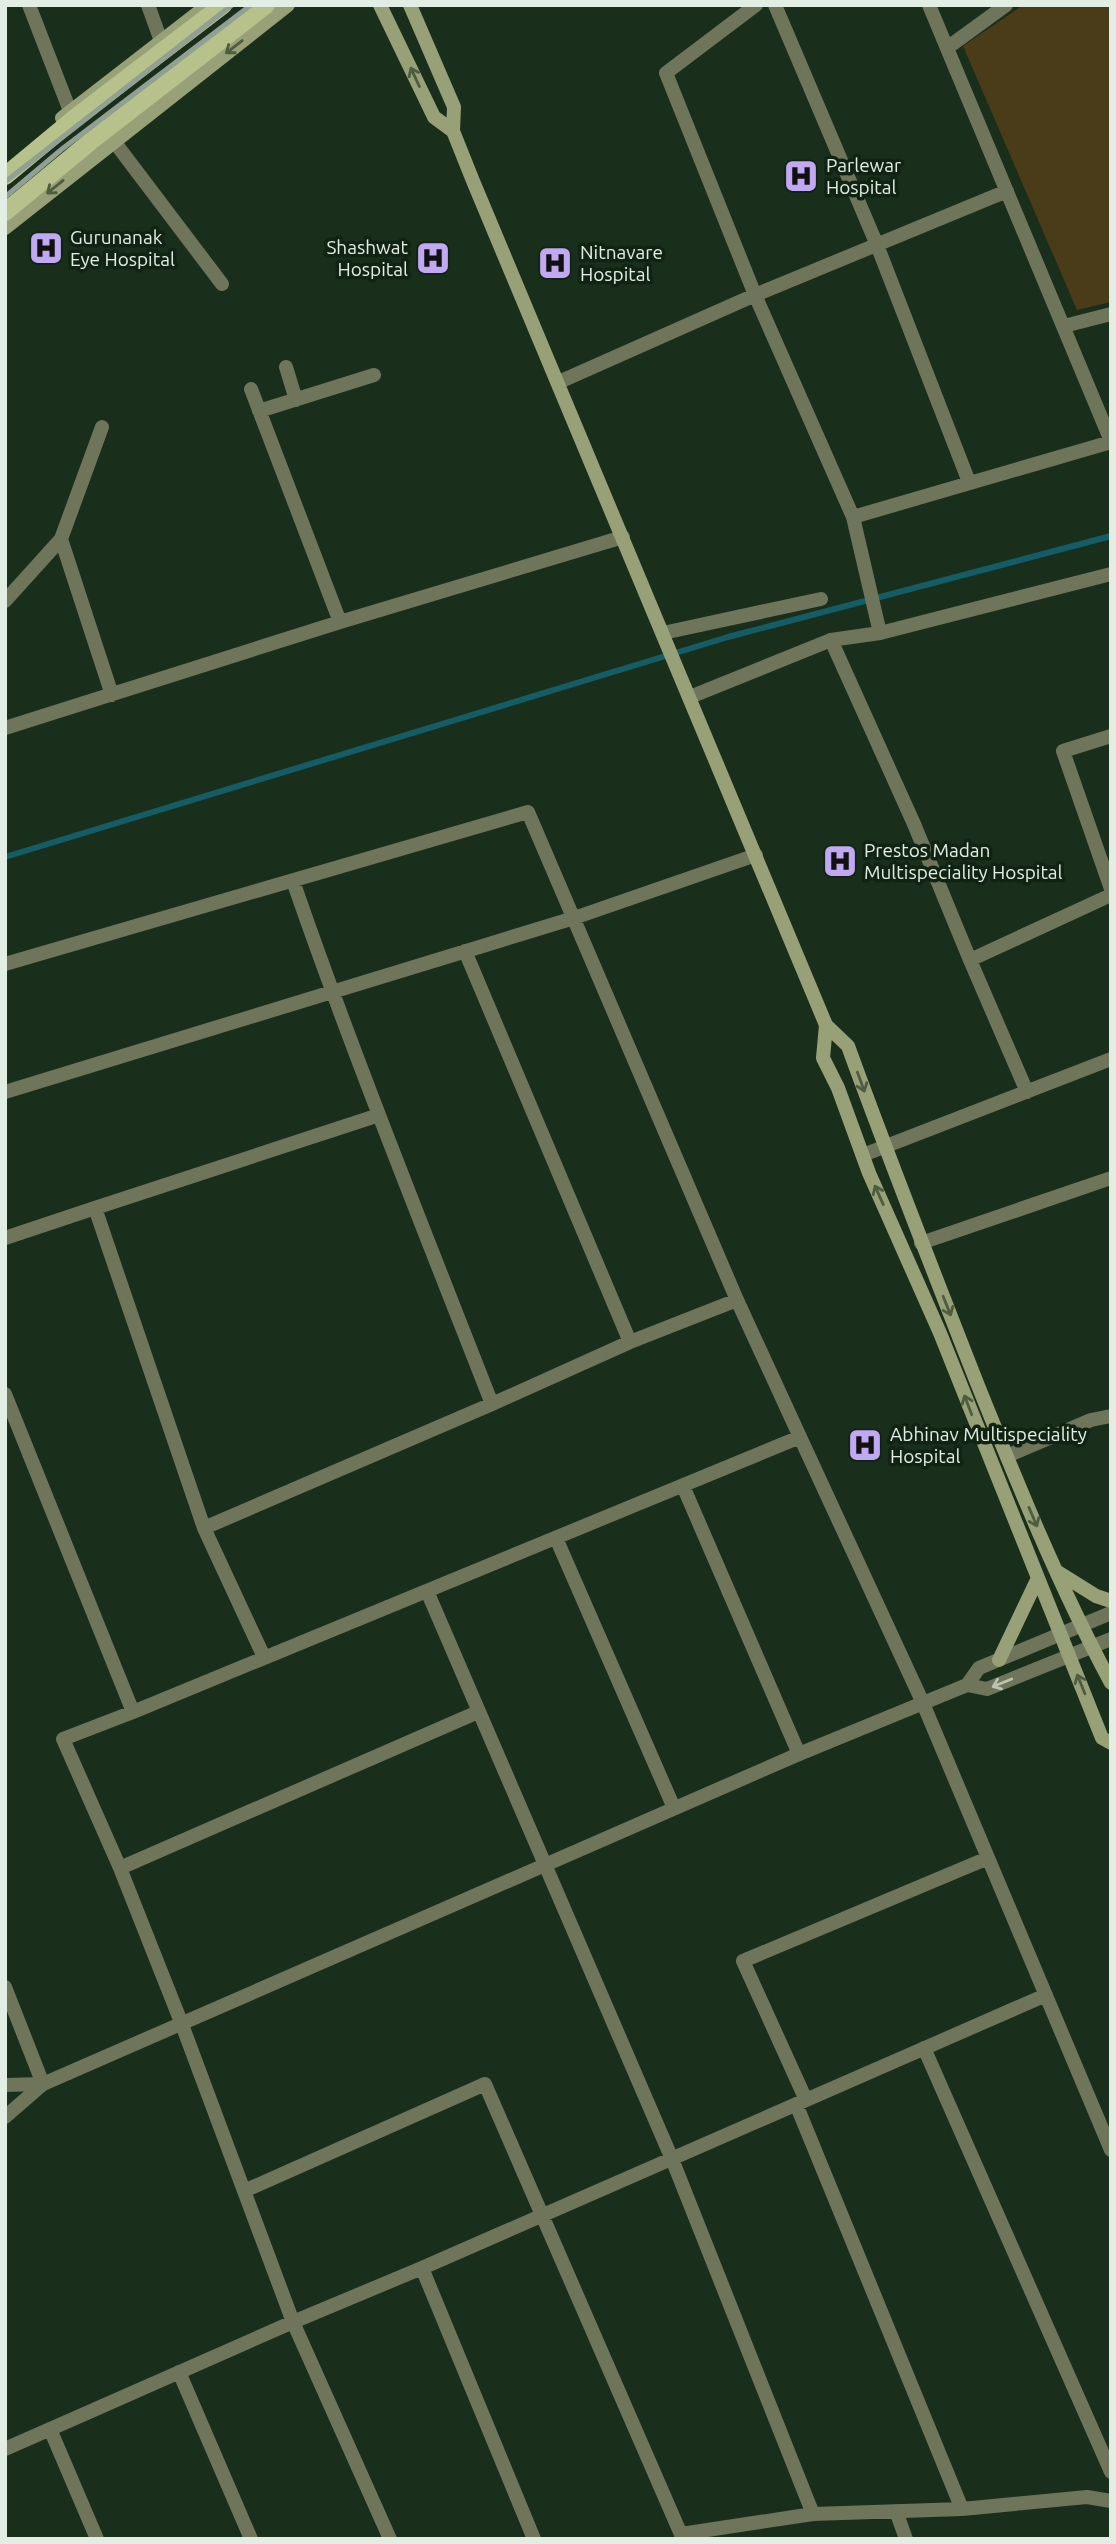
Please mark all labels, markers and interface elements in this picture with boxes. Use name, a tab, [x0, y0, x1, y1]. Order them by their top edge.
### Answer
one-way arrow	[225, 40, 244, 55]
one-way arrow	[407, 66, 420, 87]
place label: Parlewar Hospital	[826, 154, 901, 198]
hospital icon: Parlewar Hospital	[782, 157, 820, 195]
one-way arrow	[46, 180, 64, 195]
place label: Gurunanak Eye Hospital	[70, 226, 175, 270]
hospital icon: Gurunanak Eye Hospital	[27, 229, 65, 267]
place label: Shashwat Hospital	[326, 236, 409, 280]
hospital icon: Shashwat Hospital	[414, 239, 452, 277]
place label: Nitnavare Hospital	[580, 241, 663, 285]
hospital icon: Nitnavare Hospital	[536, 244, 574, 282]
place label: Prestos Madan Multispeciality Hospital	[864, 839, 1063, 883]
hospital icon: Prestos Madan Multispeciality Hospital	[821, 842, 859, 880]
one-way arrow	[856, 1071, 868, 1093]
one-way arrow	[872, 1185, 885, 1207]
one-way arrow	[941, 1295, 954, 1317]
one-way arrow	[961, 1394, 973, 1416]
place label: Abhinav Multispeciality Hospital	[890, 1423, 1087, 1467]
hospital icon: Abhinav Multispeciality Hospital	[846, 1426, 884, 1464]
one-way arrow	[1027, 1506, 1040, 1527]
one-way arrow	[1073, 1674, 1086, 1695]
one-way arrow	[991, 1677, 1013, 1690]

